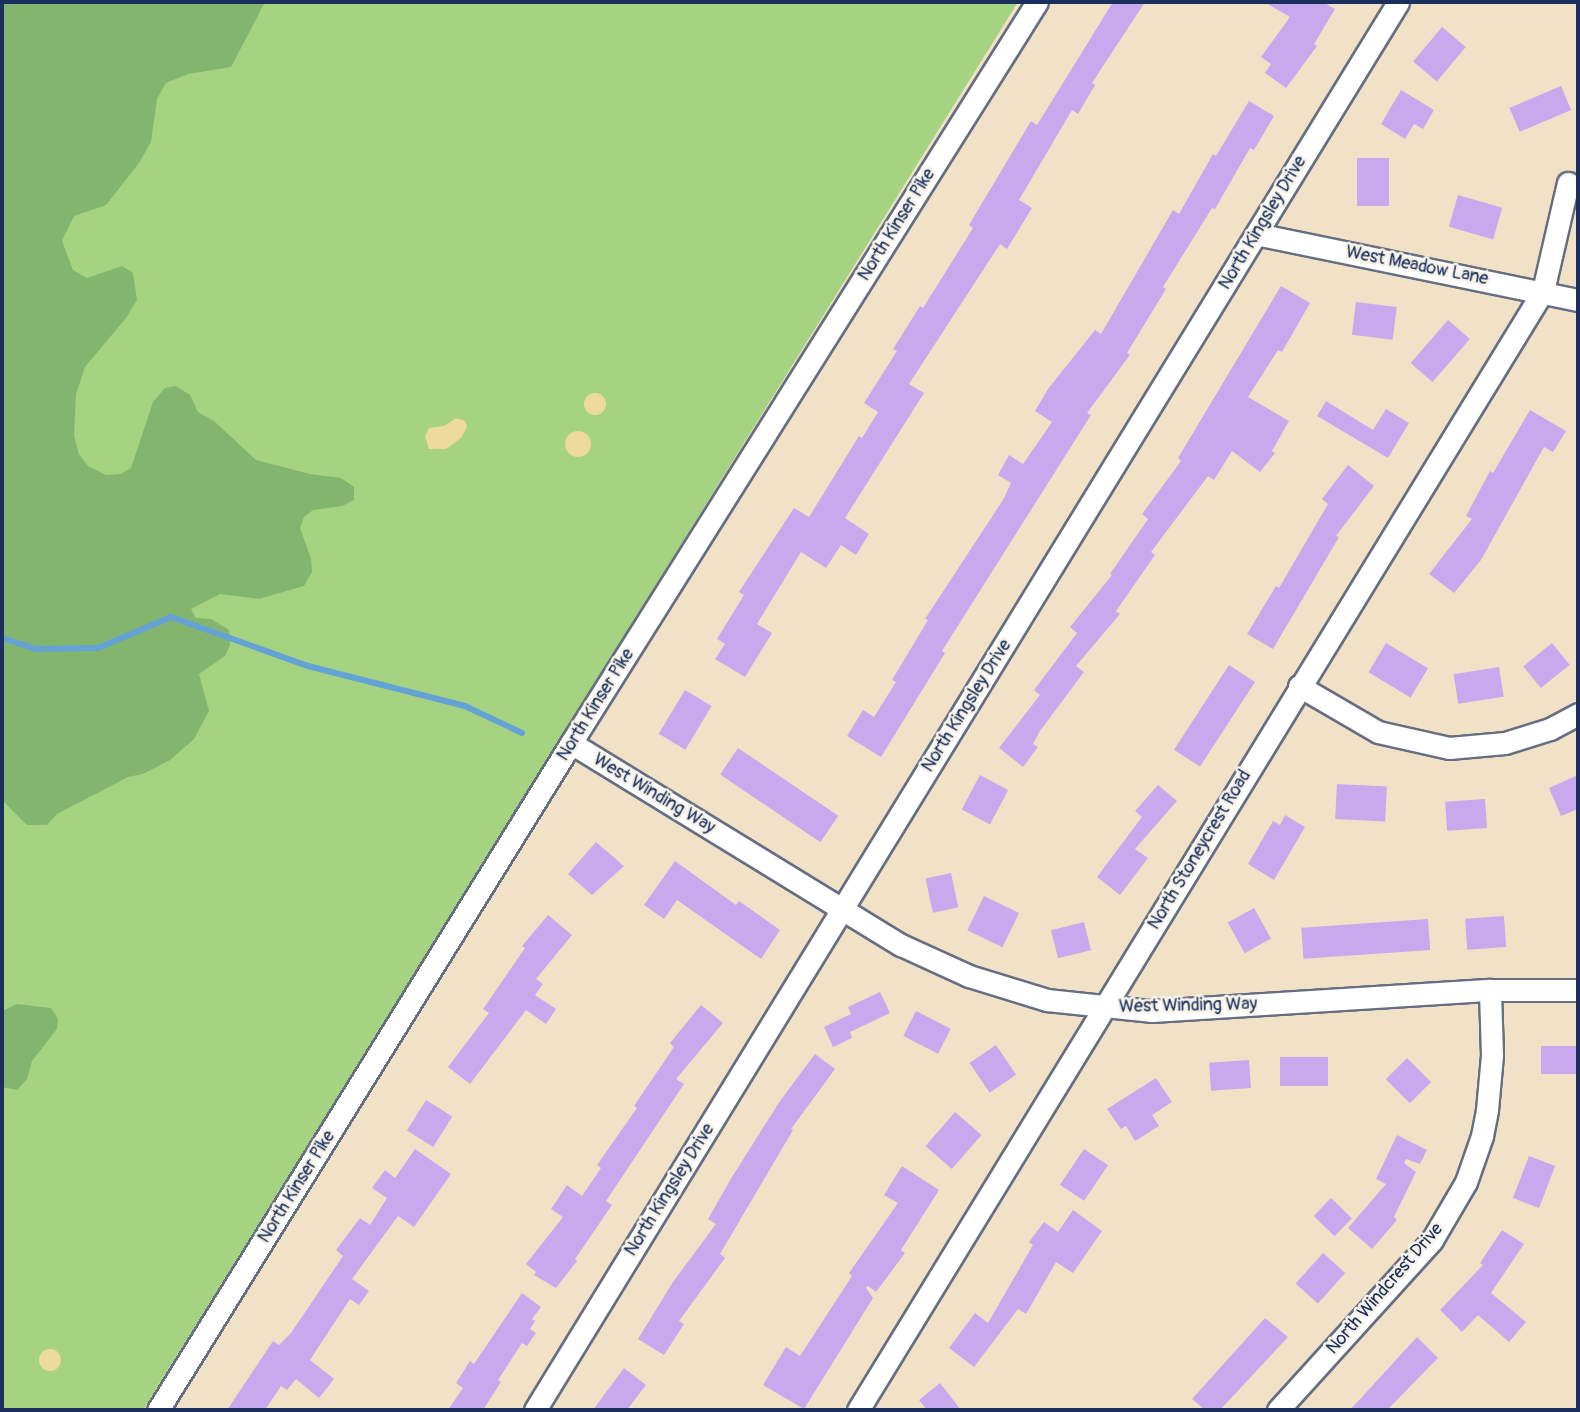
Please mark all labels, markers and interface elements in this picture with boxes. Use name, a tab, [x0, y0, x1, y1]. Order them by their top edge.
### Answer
street label: North Kingsley Drive	[1215, 152, 1311, 294]
street label: North Kinser Pike	[854, 165, 940, 285]
street label: West Meadow Lane	[1344, 242, 1490, 290]
street label: North Kingsley Drive	[918, 636, 1016, 776]
street label: North Kinser Pike	[553, 645, 639, 765]
street label: West Winding Way	[589, 749, 719, 839]
street label: North Stoneycrest Road	[1144, 766, 1256, 934]
street label: West Winding Way	[1119, 994, 1257, 1018]
street label: North Kingsley Drive	[621, 1120, 719, 1260]
street label: North Kinser Pike	[254, 1127, 340, 1247]
street label: North Windcrest Drive	[1322, 1219, 1448, 1359]

